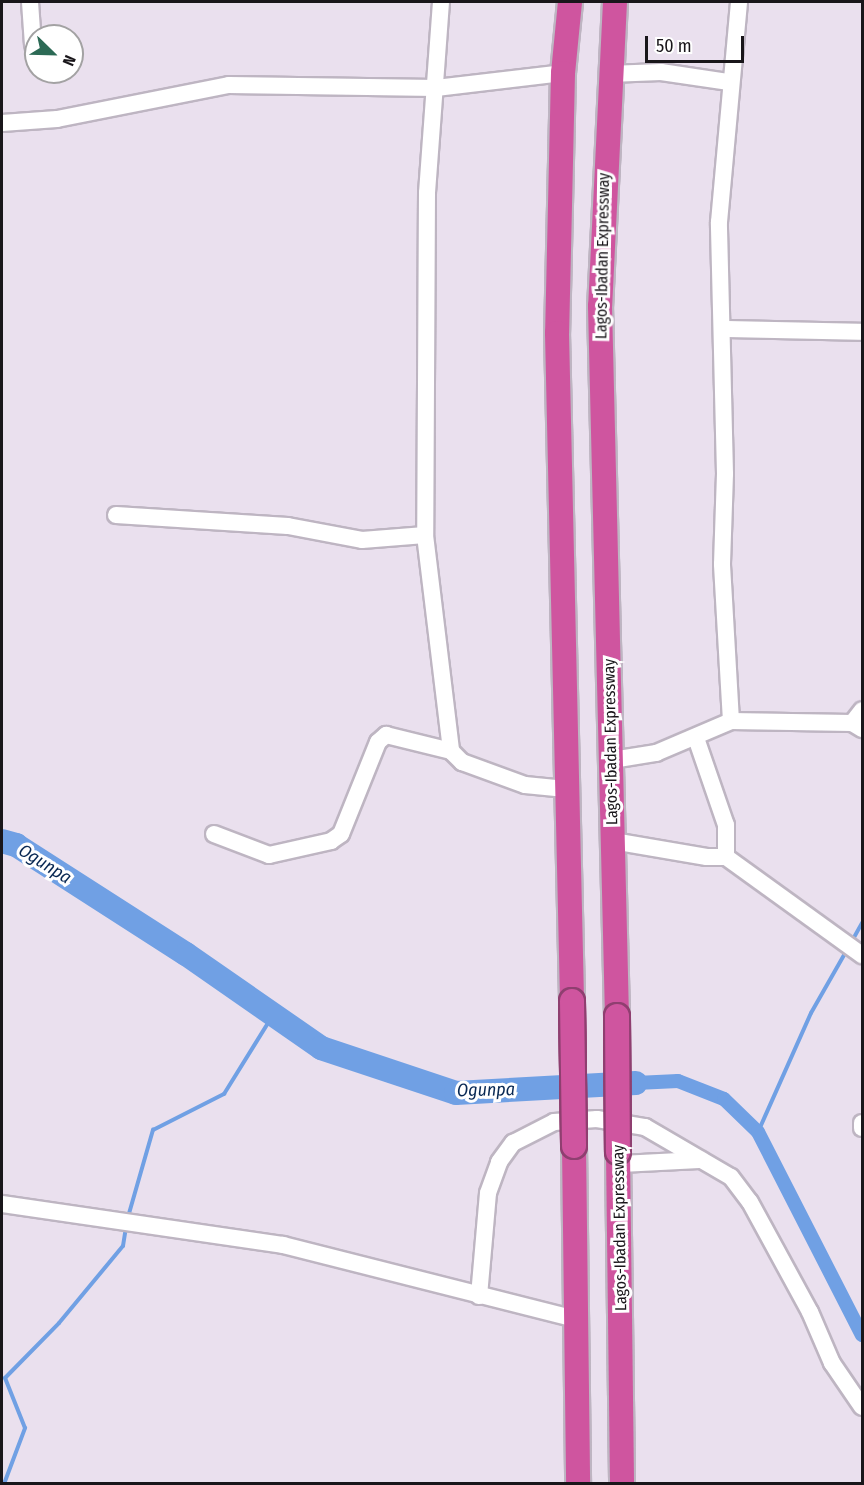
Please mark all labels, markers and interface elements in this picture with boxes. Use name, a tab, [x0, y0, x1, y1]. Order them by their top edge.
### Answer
north arrow	[24, 24, 84, 84]
scale bar	[648, 24, 747, 62]
text: 50 m	[656, 35, 692, 57]
text: N	[59, 52, 80, 69]
street label: Lagos-Ibadan Expressway	[592, 173, 614, 339]
street label: Lagos-Ibadan Expressway	[600, 659, 622, 825]
water label: Ogunpa	[15, 839, 75, 889]
water label: Ogunpa	[457, 1079, 515, 1101]
street label: Lagos-Ibadan Expressway	[609, 1145, 631, 1311]

